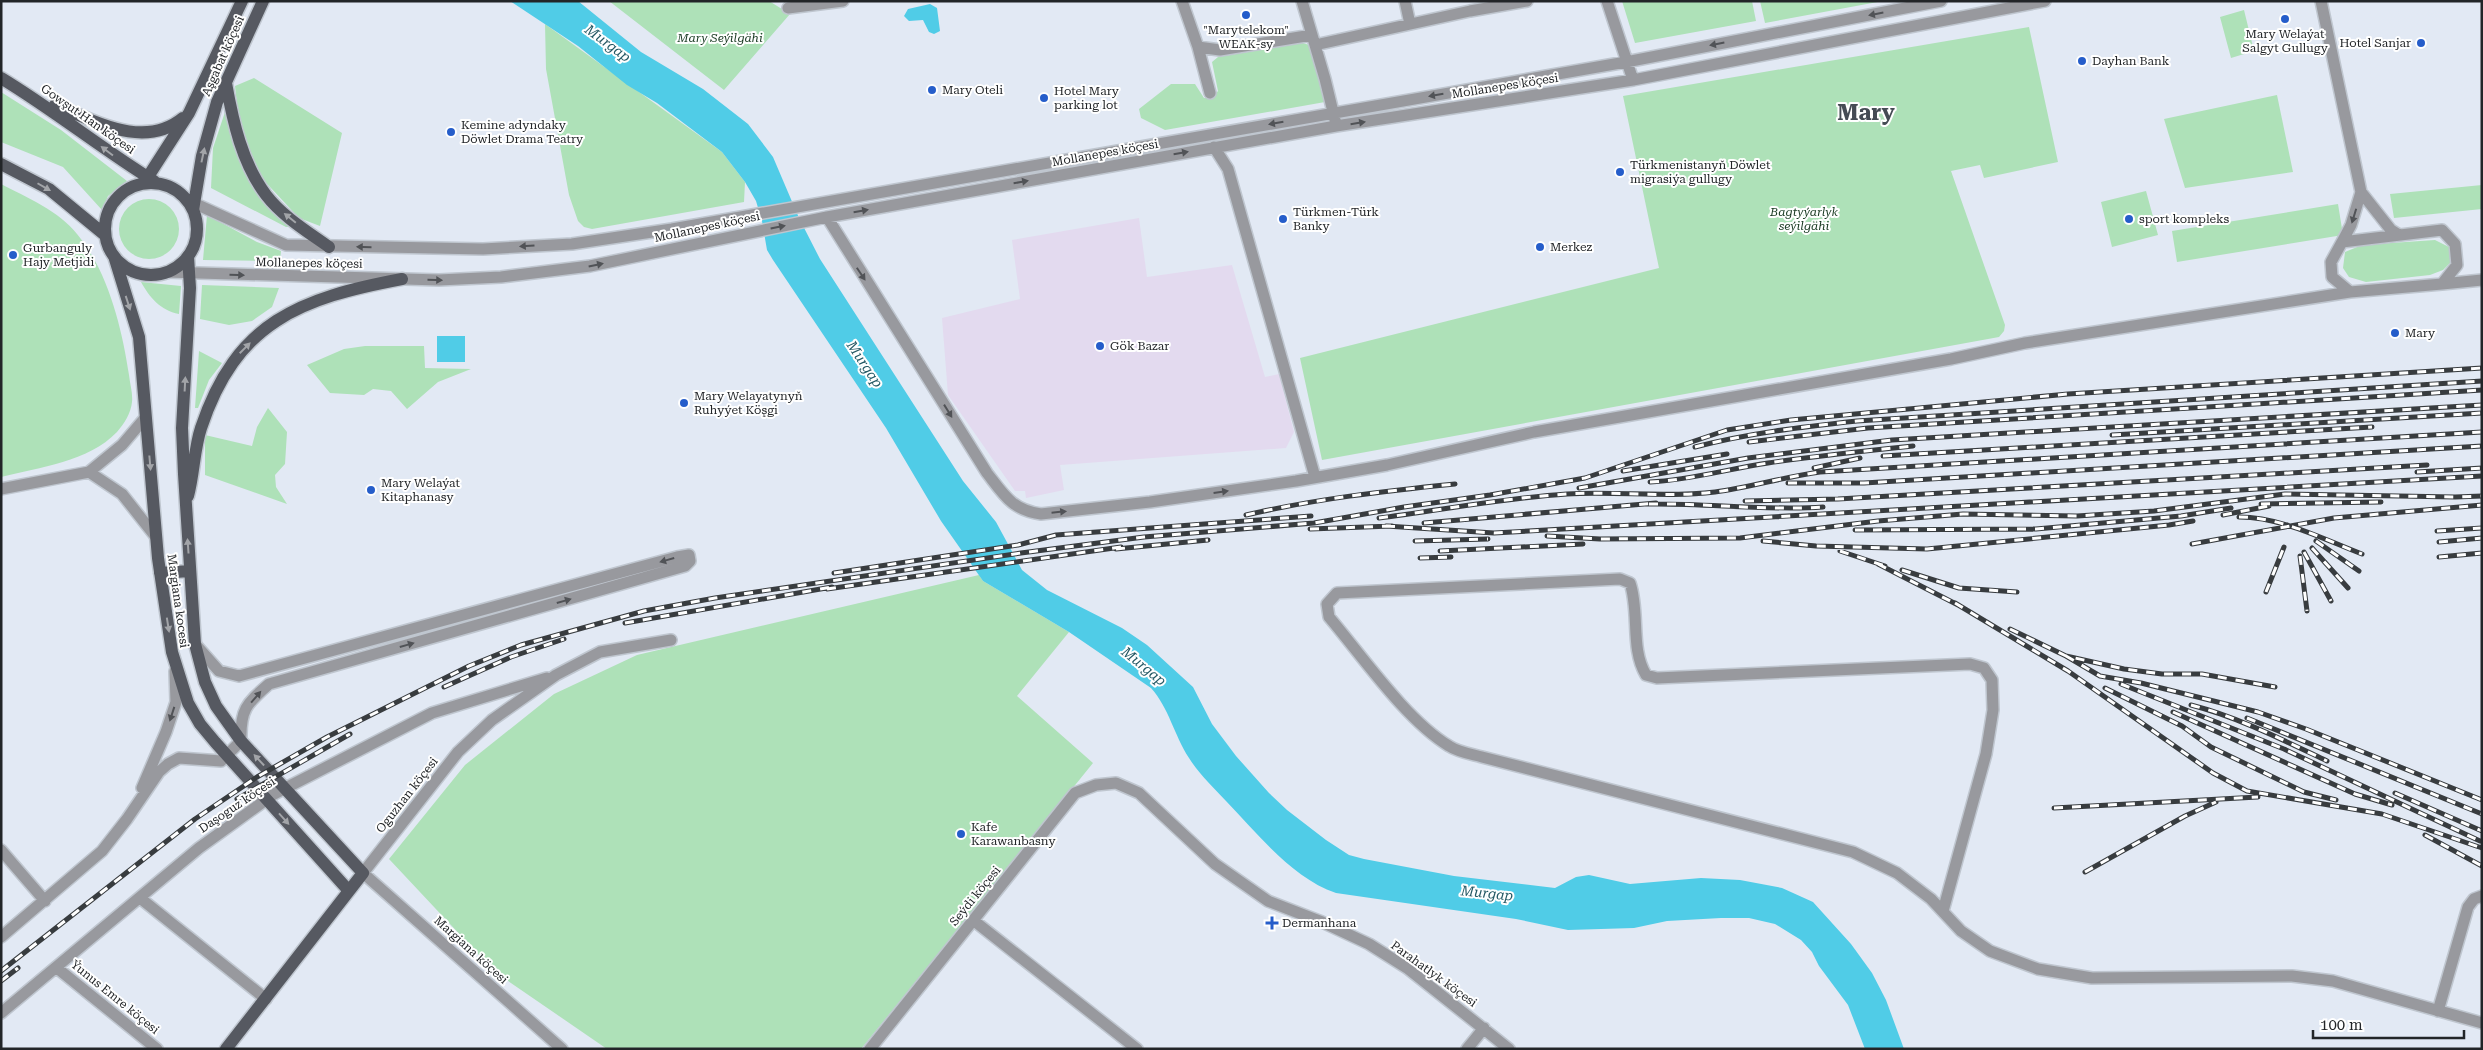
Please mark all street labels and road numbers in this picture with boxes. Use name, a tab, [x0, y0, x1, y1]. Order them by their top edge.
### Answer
street label: Aşgabat köçesi	[199, 14, 247, 98]
street label: Mollanepes köçesi	[1451, 71, 1559, 101]
street label: Gowşut Han köçesi	[38, 81, 138, 157]
street label: Mollanepes köçesi	[1051, 137, 1159, 169]
street label: Mollanepes köçesi	[653, 209, 761, 245]
street label: Mollanepes köçesi	[255, 255, 363, 271]
street label: Margiana kocesi	[164, 553, 192, 649]
street label: Oguzhan köçesi	[373, 754, 441, 836]
street label: Daşoguz köçesi	[196, 774, 278, 836]
street label: Seýdi köçesi	[947, 863, 1004, 929]
street label: Margiana köçesi	[431, 913, 511, 987]
street label: Parahatlyk köçesi	[1388, 938, 1480, 1010]
street label: Ýunus Emre köçesi	[68, 957, 162, 1037]

